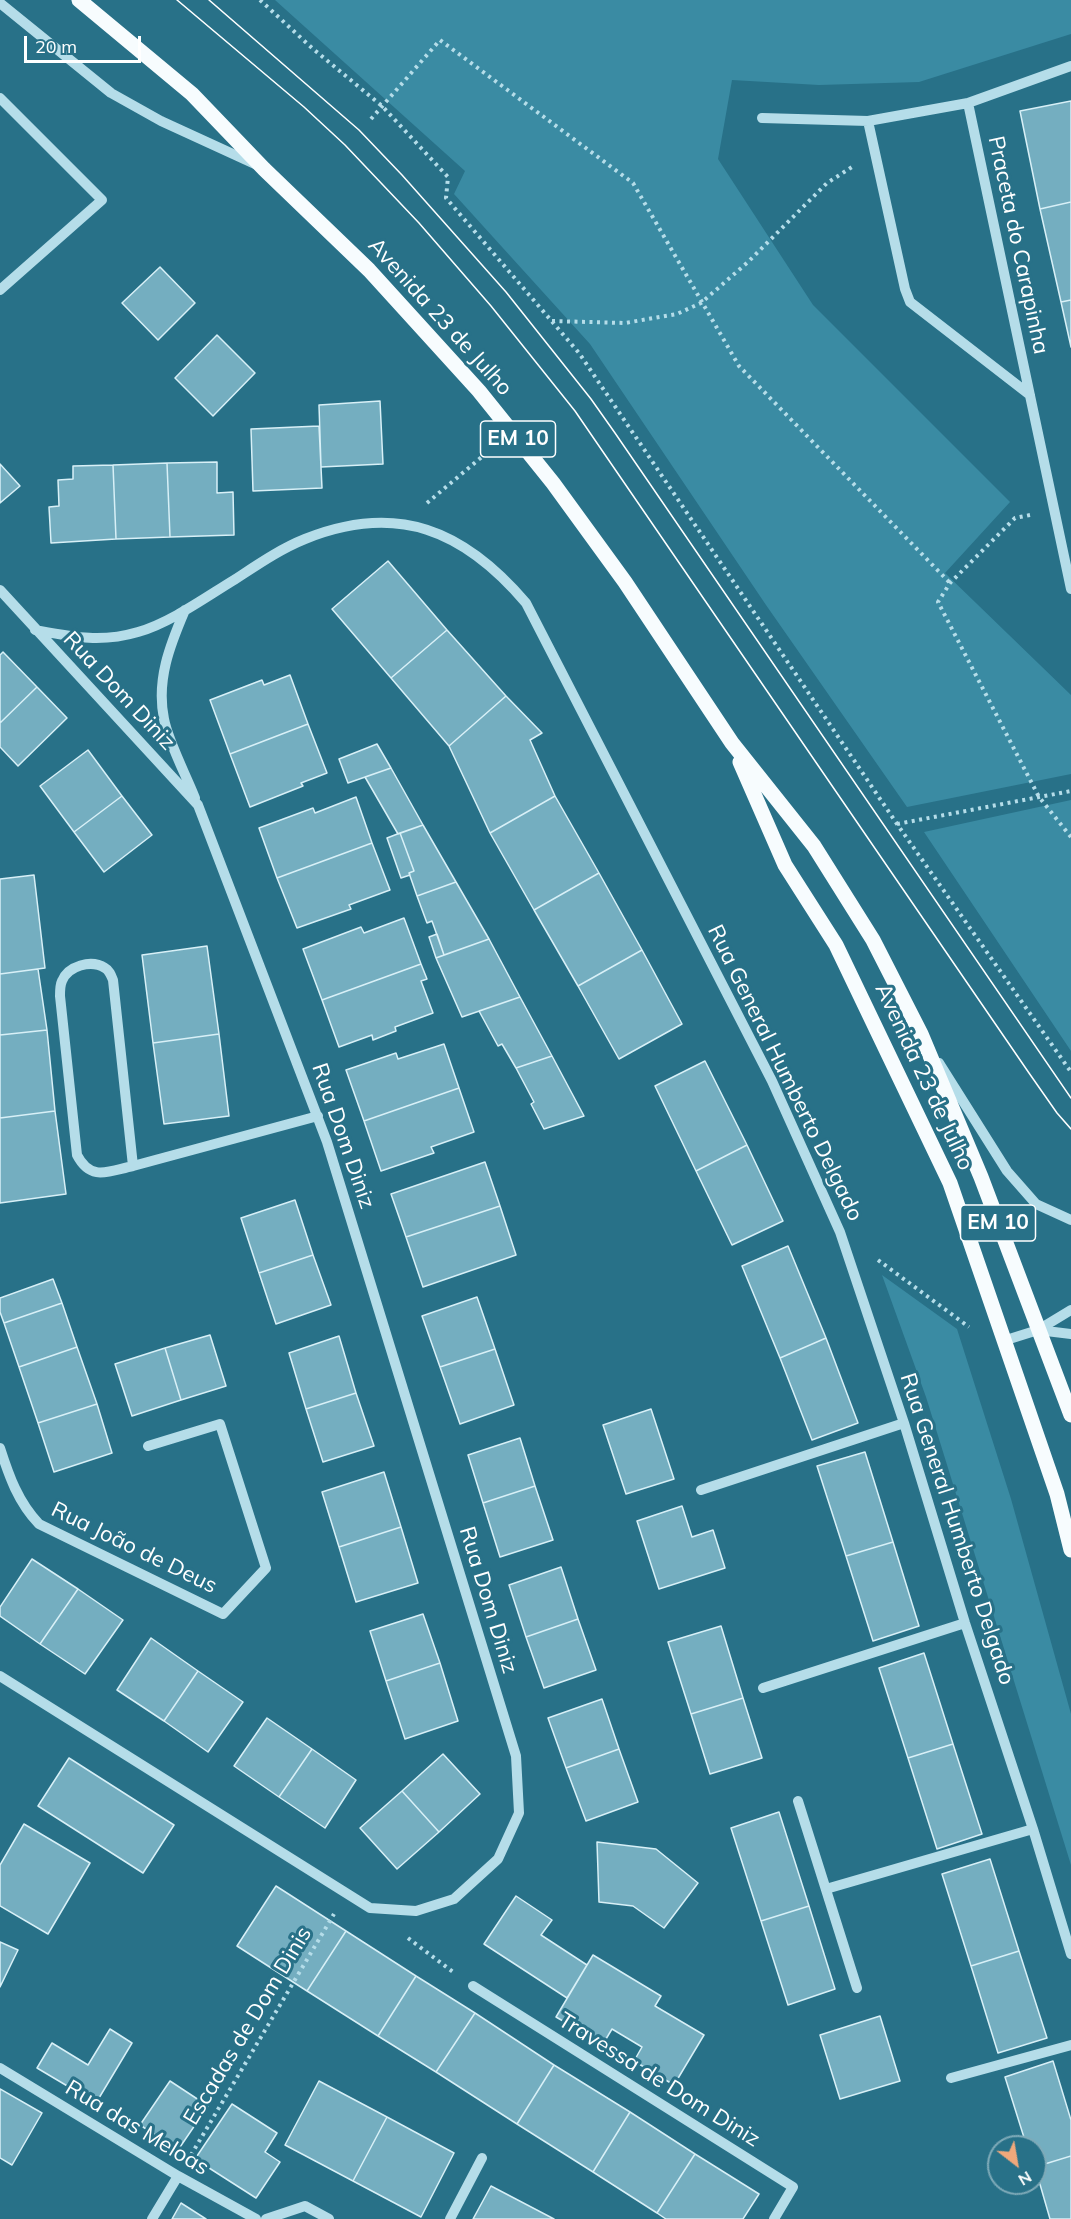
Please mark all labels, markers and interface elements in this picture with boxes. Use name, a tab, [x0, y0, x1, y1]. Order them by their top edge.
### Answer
scale bar	[27, 24, 144, 62]
text: 20 m	[35, 35, 77, 58]
street label: Praceta do Carapinha	[982, 134, 1054, 356]
street label: Avenida 23 de Julho	[362, 233, 518, 401]
road number: EM 10	[480, 421, 556, 457]
street label: Rua Dom Diniz	[57, 626, 181, 756]
street label: Rua General Humberto Delgado	[702, 921, 868, 1225]
street label: Avenida 23 de Julho	[869, 979, 979, 1175]
street label: Rua Dom Diniz	[306, 1060, 380, 1212]
road number: EM 10	[960, 1205, 1036, 1241]
street label: Rua General Humberto Delgado	[894, 1370, 1020, 1688]
street label: Rua João de Deus	[47, 1496, 221, 1600]
street label: Rua Dom Diniz	[453, 1523, 523, 1677]
street label: Escadas de Dom Dinis	[178, 1922, 318, 2130]
street label: Travessa de Dom Diniz	[553, 2007, 765, 2153]
street label: Rua das Meloas	[60, 2075, 214, 2181]
north arrow	[987, 2135, 1047, 2195]
text: N	[1015, 2167, 1036, 2190]

